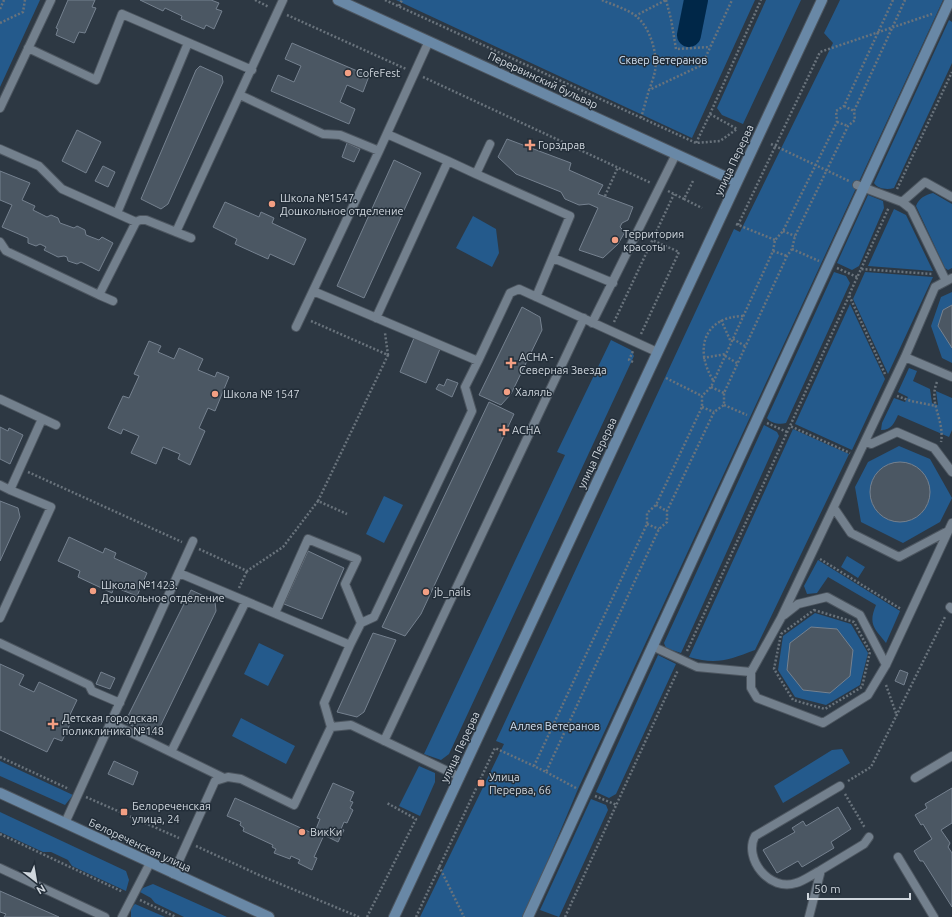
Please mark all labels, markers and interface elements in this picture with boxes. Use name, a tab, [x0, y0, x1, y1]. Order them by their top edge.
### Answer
street label: Перервинский бульвар	[486, 49, 600, 111]
park label: Сквер Ветеранов	[619, 54, 707, 66]
place label: CofeFest	[356, 67, 401, 79]
marker: CofeFest	[343, 68, 353, 78]
street label: улица Перерва	[712, 123, 756, 197]
place label: Горздрав	[538, 139, 585, 151]
marker: Горздрав	[525, 140, 535, 150]
place label: Школа №1547. Дошкольное отделение	[280, 192, 404, 217]
marker: Школа №1547. Дошкольное отделение	[267, 199, 277, 209]
place label: Территория красоты	[623, 228, 684, 253]
marker: Территория красоты	[610, 235, 620, 245]
place label: АСНА - Северная Звезда	[519, 351, 607, 376]
marker: АСНА - Северная Звезда	[506, 358, 516, 368]
place label: Халяль	[515, 386, 552, 398]
marker: Халяль	[502, 387, 512, 397]
place label: Школа № 1547	[223, 388, 300, 400]
marker: Школа № 1547	[210, 389, 220, 399]
street label: улица Перерва	[575, 416, 619, 490]
place label: АСНА	[512, 424, 541, 436]
marker: АСНА	[499, 425, 509, 435]
place label: Школа №1423. Дошкольное отделение	[101, 579, 225, 604]
marker: Школа №1423. Дошкольное отделение	[88, 586, 98, 596]
place label: jb_nails	[433, 586, 471, 598]
marker: jb_nails	[421, 587, 431, 597]
street label: улица Перерва	[438, 710, 482, 784]
place label: Детская городская поликлиника №148	[62, 712, 164, 737]
marker: Детская городская поликлиника №148	[47, 718, 59, 730]
park label: Аллея Ветеранов	[510, 720, 600, 732]
place label: Улица Перерва, 66	[489, 771, 551, 796]
marker: Улица Перерва, 66	[476, 778, 486, 788]
place label: Белореченская улица, 24	[132, 800, 211, 825]
marker: Белореченская улица, 24	[119, 807, 129, 817]
street label: Белореченская улица	[87, 816, 193, 874]
place label: ВикКи	[310, 826, 342, 838]
marker: ВикКи	[297, 827, 307, 837]
north arrow	[16, 861, 56, 901]
scale bar	[808, 875, 910, 901]
text: N	[35, 882, 48, 897]
text: 50 m	[814, 882, 841, 895]

